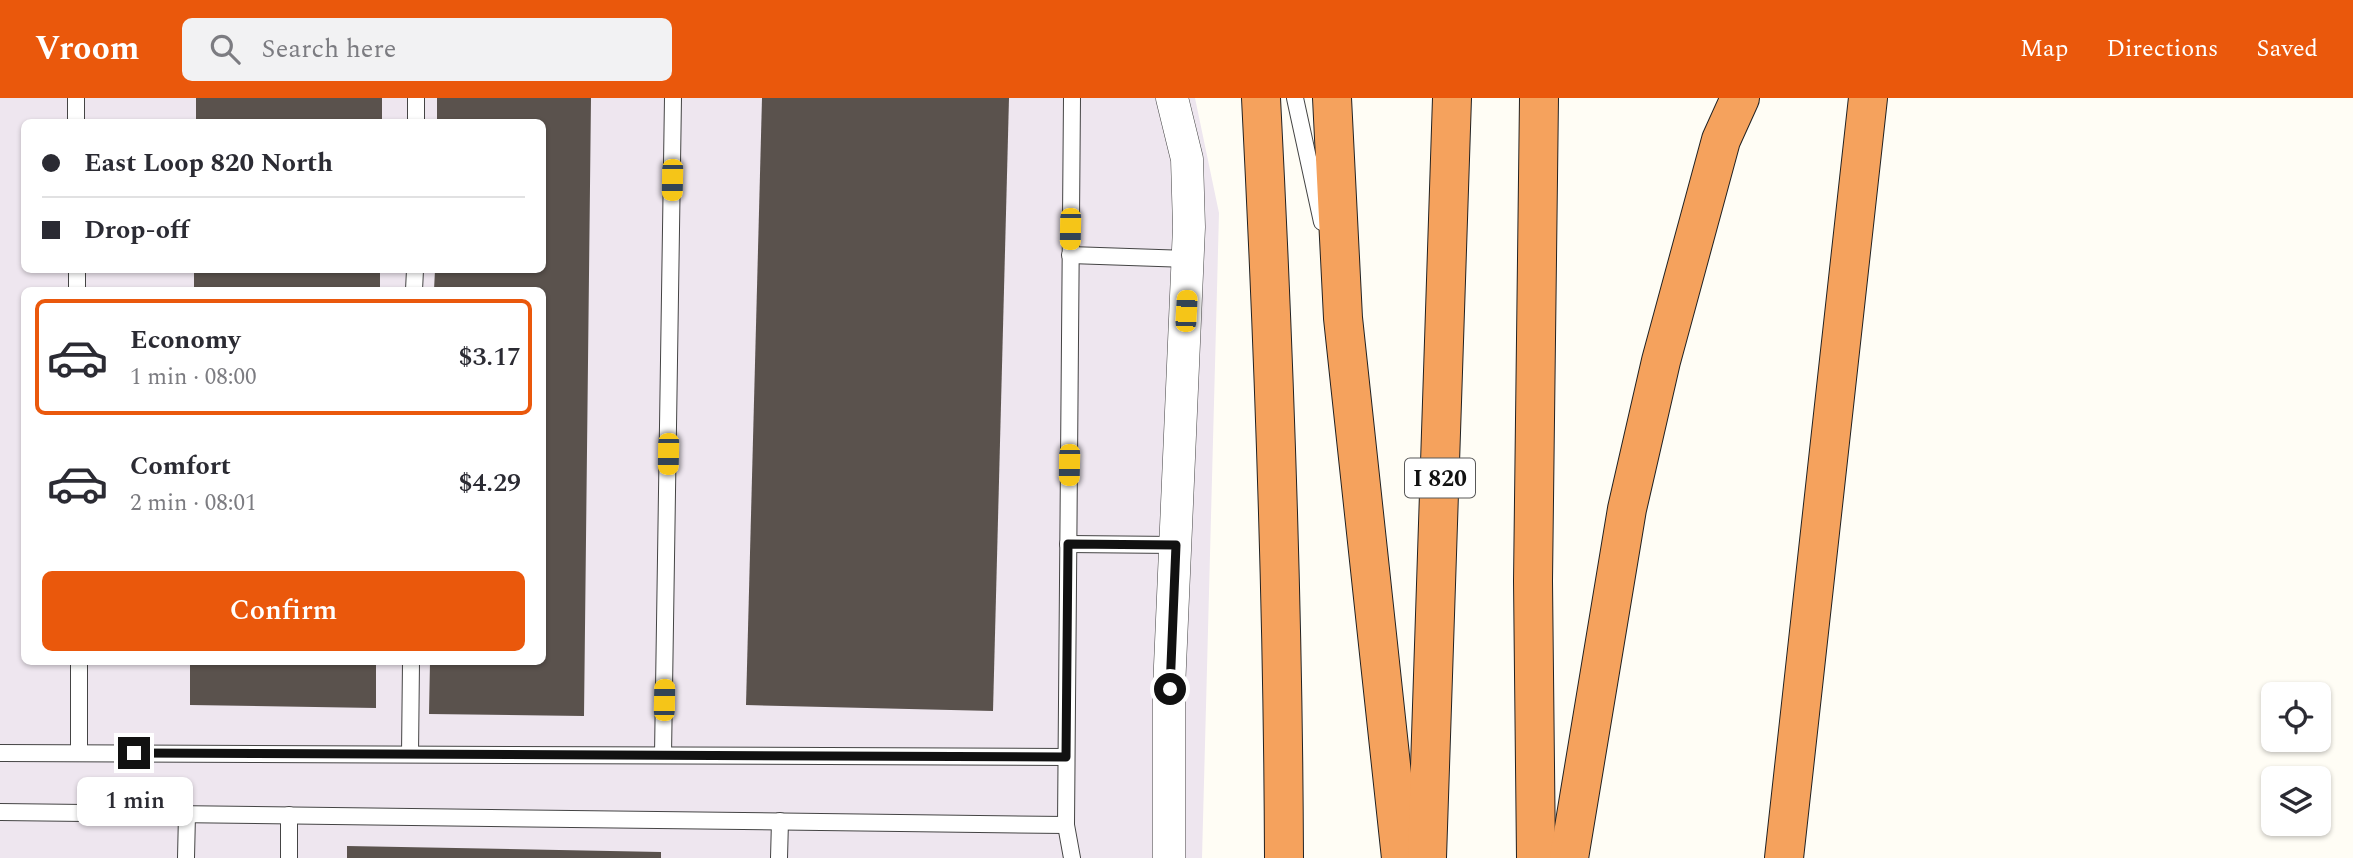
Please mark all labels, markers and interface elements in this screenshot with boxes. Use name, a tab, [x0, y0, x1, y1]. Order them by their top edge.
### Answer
search box	[182, 18, 672, 81]
text: Vroom	[35, 24, 140, 74]
text: Search here	[262, 29, 396, 69]
icon: search	[206, 30, 244, 68]
text: Map	[2020, 31, 2068, 67]
text: Directions	[2106, 31, 2218, 67]
text: Saved	[2256, 31, 2318, 67]
text: East Loop 820 North	[84, 143, 333, 183]
car	[662, 159, 683, 201]
car	[1060, 208, 1081, 250]
text: Drop-off	[84, 210, 189, 250]
car	[1175, 289, 1198, 333]
text: Economy	[130, 320, 240, 360]
icon: car	[46, 326, 109, 389]
text: $3.17	[458, 337, 521, 377]
text: 1 min · 08:00	[130, 360, 257, 395]
car	[658, 433, 679, 475]
car	[1059, 444, 1080, 486]
text: Comfort	[130, 446, 231, 486]
icon: car	[46, 452, 109, 515]
road number: I 820	[1405, 458, 1475, 498]
text: $4.29	[458, 463, 521, 503]
text: 2 min · 08:01	[130, 486, 257, 521]
button: Confirm	[42, 571, 525, 651]
route start	[1154, 673, 1186, 705]
car	[654, 679, 675, 721]
map controls	[2261, 682, 2331, 836]
button: locate	[2261, 682, 2331, 752]
route end	[118, 737, 150, 769]
button: layers	[2261, 766, 2331, 836]
callout: 1 min	[76, 778, 192, 826]
text: 1 min	[105, 784, 165, 819]

